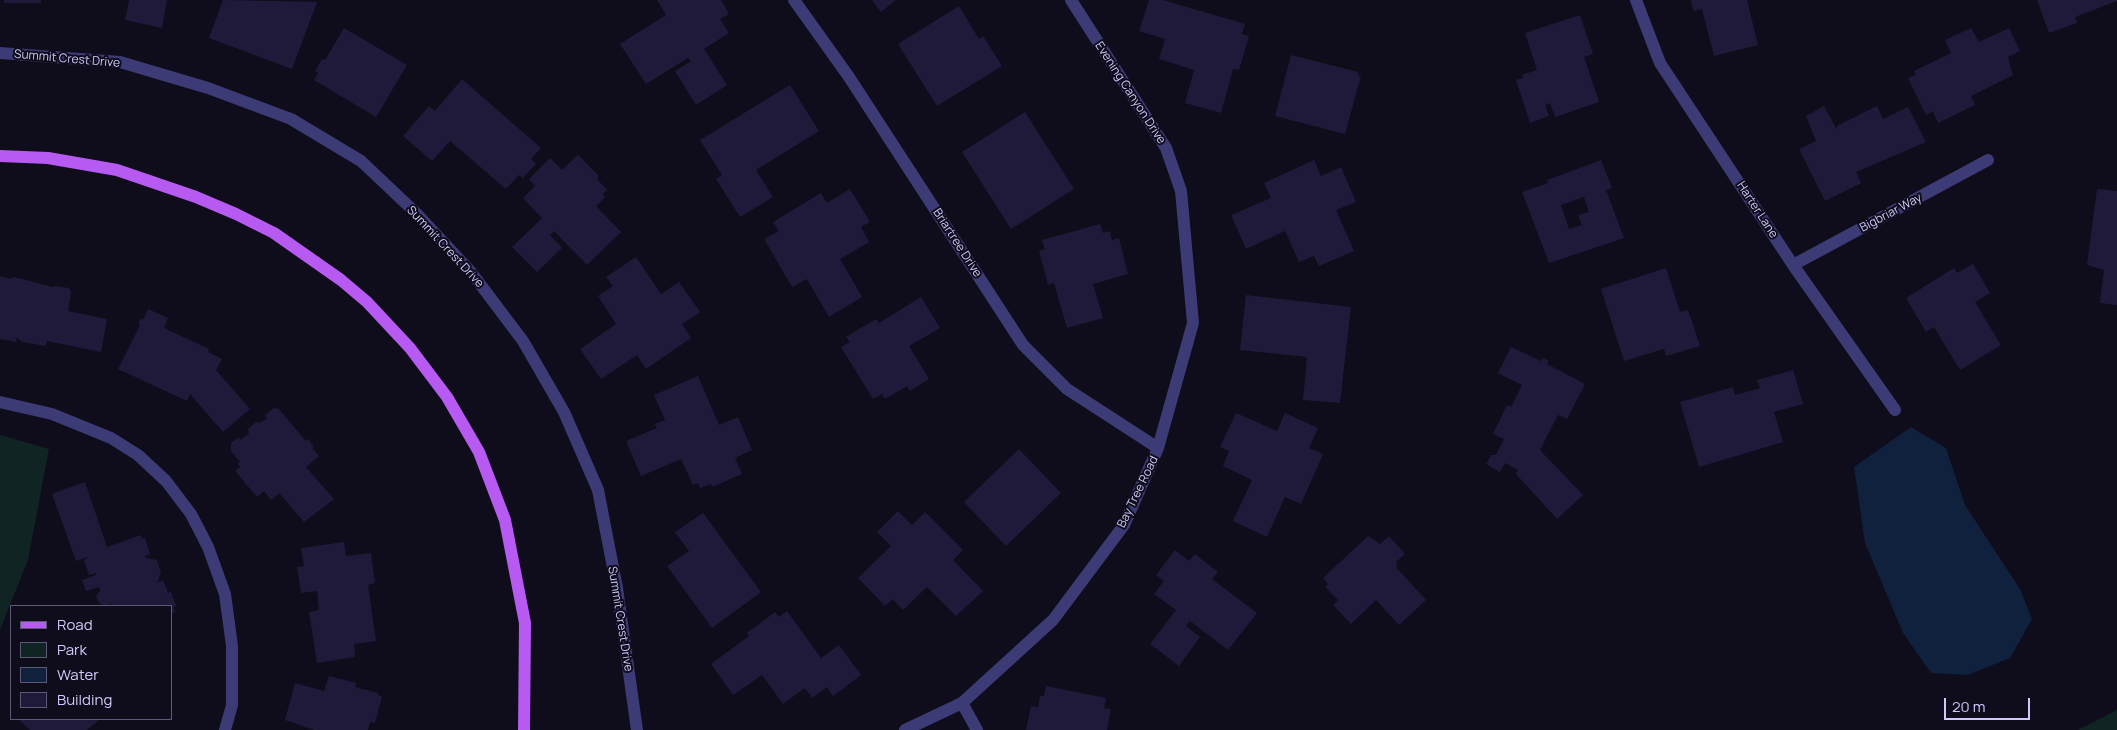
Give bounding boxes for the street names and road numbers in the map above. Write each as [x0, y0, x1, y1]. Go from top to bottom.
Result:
street label: Evening Canyon Drive [1092, 39, 1168, 147]
street label: Summit Crest Drive [13, 47, 121, 71]
street label: Harter Lane [1733, 179, 1781, 241]
street label: Bigbriar Way [1858, 191, 1924, 235]
street label: Summit Crest Drive [404, 203, 486, 291]
street label: Briartree Drive [929, 206, 985, 280]
street label: Bay Tree Road [1114, 454, 1162, 530]
street label: Summit Crest Drive [605, 565, 635, 673]

